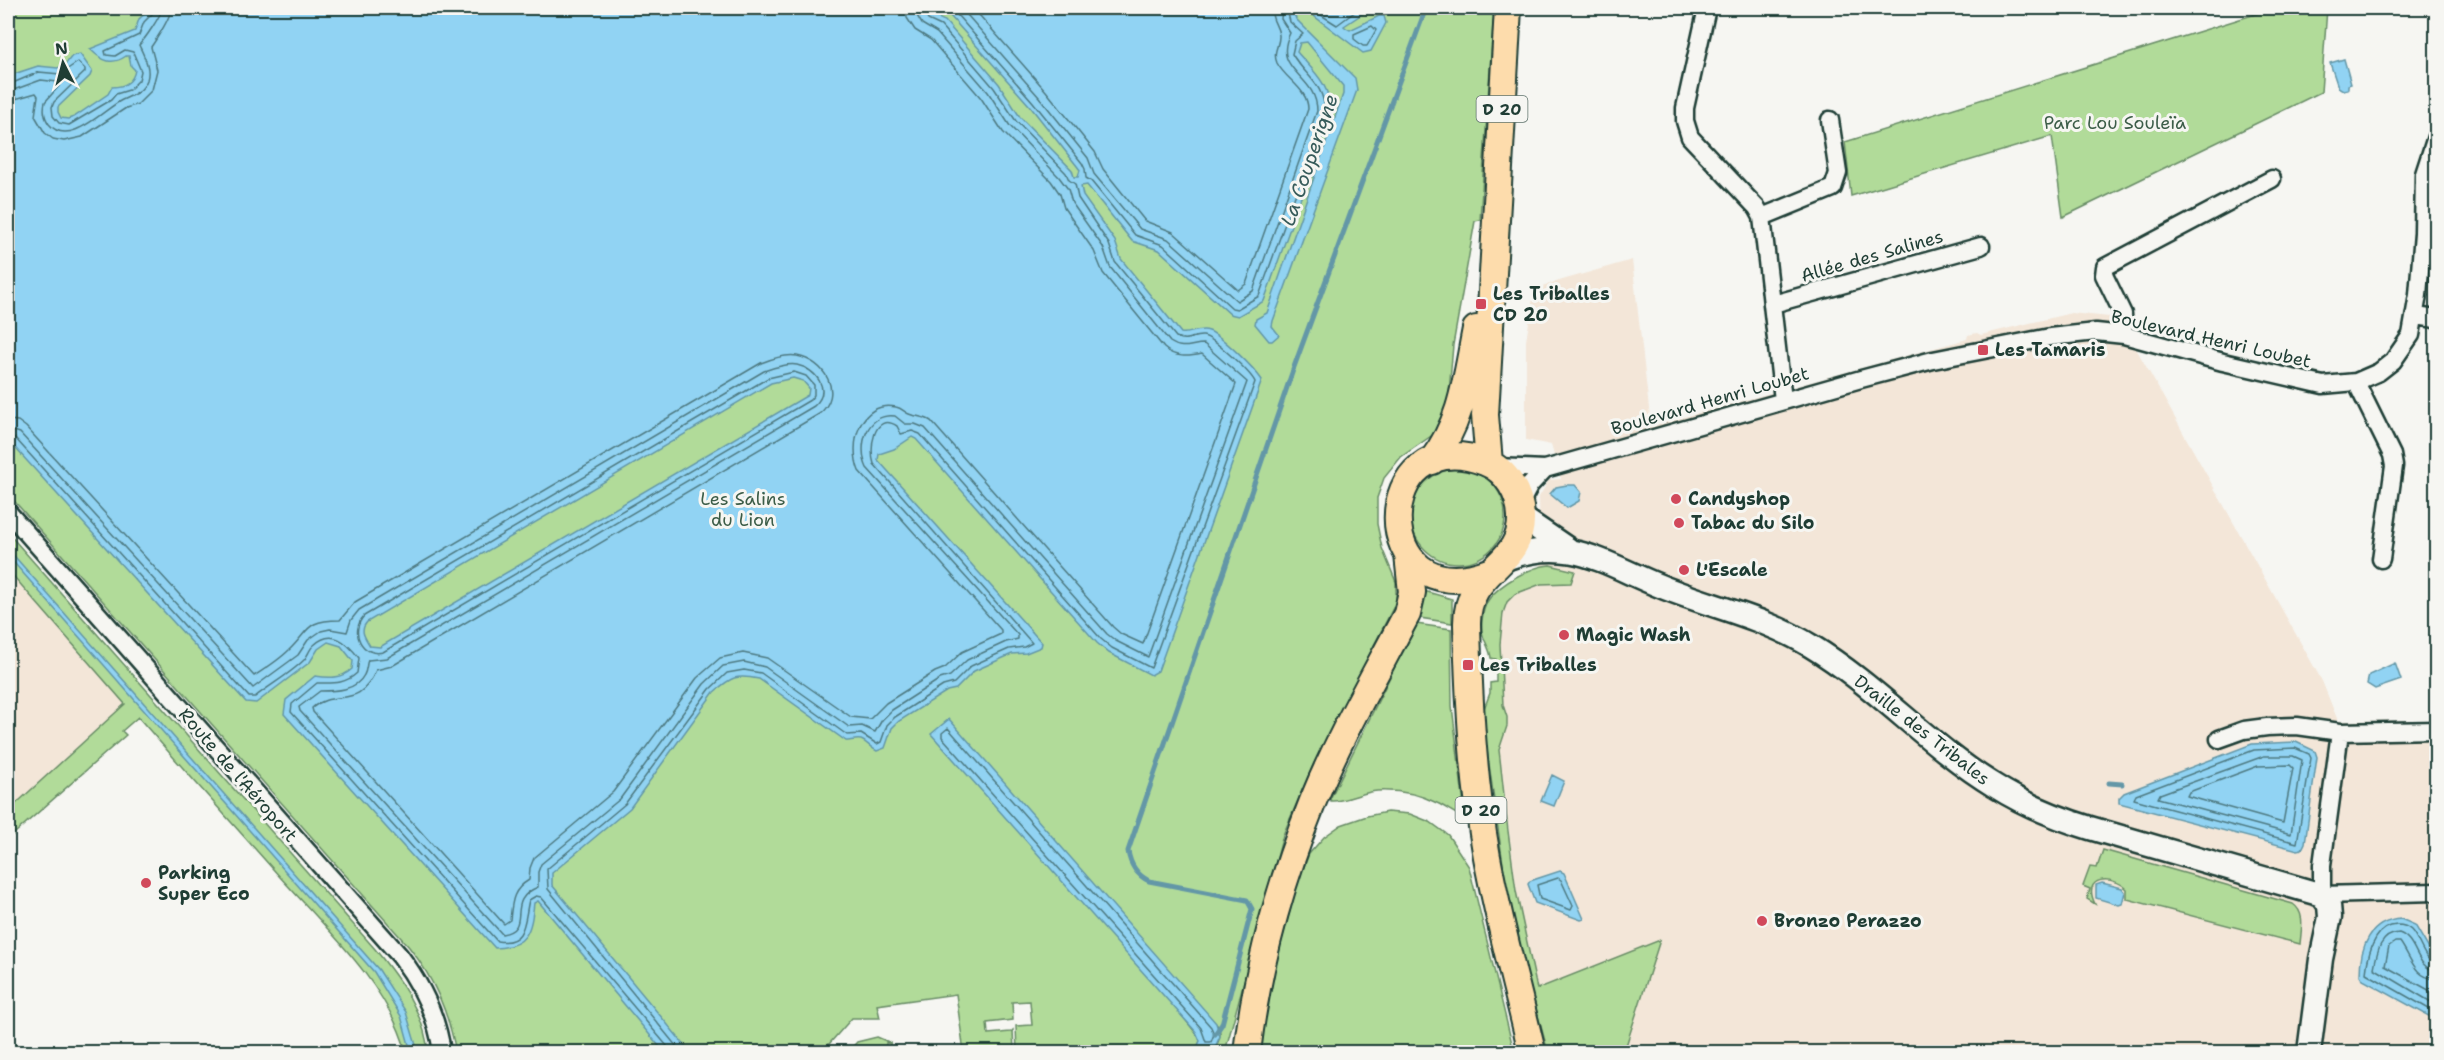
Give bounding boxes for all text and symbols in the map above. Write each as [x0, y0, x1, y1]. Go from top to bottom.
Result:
north arrow [33, 33, 93, 93]
text: N [54, 37, 69, 60]
water label: La Couperigne [1274, 91, 1344, 229]
road number: D 20 [1476, 96, 1528, 122]
park label: Parc Lou Souleïa [2044, 111, 2186, 135]
street label: Allée des Salines [1798, 224, 1946, 288]
place label: Les Triballes CD 20 [1493, 282, 1610, 327]
marker: Les Triballes CD 20 [1474, 297, 1488, 311]
street label: Boulevard Henri Loubet [2109, 304, 2314, 374]
place label: Les Tamaris [1995, 338, 2105, 362]
marker: Les Tamaris [1976, 343, 1990, 357]
street label: Boulevard Henri Loubet [1608, 361, 1812, 441]
park label: Les Salins du Lion [700, 487, 786, 532]
place label: Candyshop [1688, 487, 1790, 511]
marker: Candyshop [1669, 492, 1683, 506]
place label: Tabac du Silo [1691, 511, 1815, 535]
marker: Tabac du Silo [1672, 516, 1686, 530]
place label: L'Escale [1696, 558, 1768, 582]
marker: L'Escale [1677, 563, 1691, 577]
place label: Magic Wash [1576, 623, 1691, 647]
marker: Magic Wash [1557, 628, 1571, 642]
place label: Les Triballes [1480, 653, 1597, 677]
marker: Les Triballes [1461, 658, 1475, 672]
street label: Draille des Tribales [1849, 669, 1995, 791]
street label: Route de l'Aéroport [173, 703, 303, 847]
road number: D 20 [1456, 797, 1506, 823]
place label: Parking Super Eco [158, 861, 250, 906]
marker: Parking Super Eco [139, 876, 153, 890]
place label: Bronzo Perazzo [1774, 909, 1922, 933]
marker: Bronzo Perazzo [1755, 914, 1769, 928]

